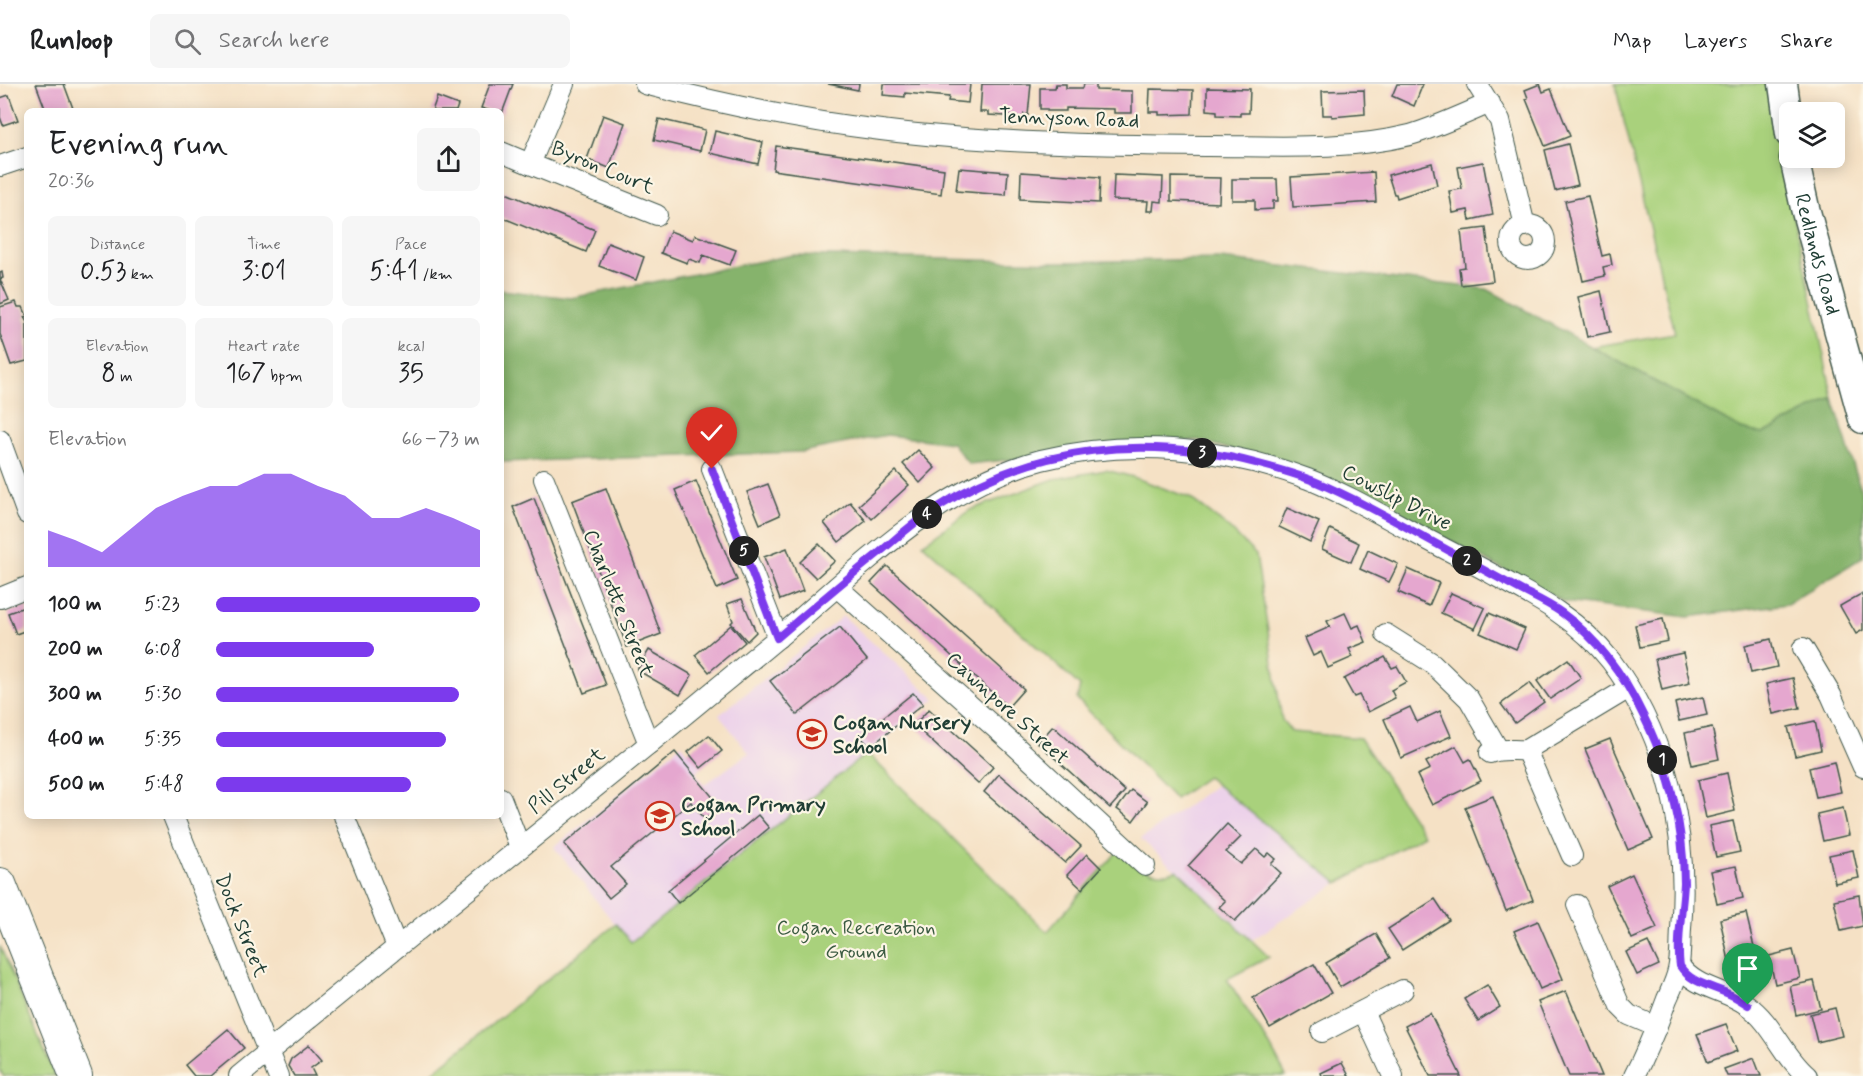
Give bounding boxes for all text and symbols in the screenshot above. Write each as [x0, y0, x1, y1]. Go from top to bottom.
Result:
search box [150, 14, 570, 68]
text: Runloop [30, 23, 114, 60]
icon: search [171, 25, 204, 58]
text: Search here [219, 27, 329, 55]
text: Map [1613, 27, 1651, 55]
text: Layers [1684, 27, 1747, 55]
text: Share [1780, 27, 1833, 55]
map controls [1779, 102, 1845, 168]
button: layers [1779, 102, 1845, 168]
street label: Tennyson Road [998, 103, 1140, 135]
text: Evening run [48, 123, 228, 167]
button: share [417, 128, 480, 191]
street label: Byron Court [547, 135, 659, 202]
text: 20:36 [48, 168, 95, 195]
street label: Redlands Road [1787, 191, 1847, 318]
text: Distance [89, 234, 145, 255]
text: Time [247, 234, 281, 255]
text: Pace [395, 234, 427, 255]
text: 0.53 [80, 255, 126, 289]
text: 3:01 [242, 255, 286, 289]
text: 5:41 [369, 255, 418, 289]
text: km [126, 264, 154, 285]
text: /km [418, 264, 453, 285]
text: Elevation [86, 336, 149, 357]
text: Heart rate [228, 336, 300, 357]
text: kcal [398, 336, 424, 357]
text: 8 [101, 357, 116, 391]
text: 167 [225, 357, 266, 391]
text: 35 [398, 357, 424, 391]
text: m [116, 366, 133, 387]
text: bpm [266, 366, 303, 387]
pin [686, 407, 737, 469]
icon: check [695, 416, 728, 449]
text: Elevation [48, 426, 127, 453]
text: 66–73 m [401, 426, 480, 453]
pin: 3 [1187, 438, 1217, 468]
text: 3 [1198, 442, 1206, 463]
street label: Cowslip Drive [1337, 458, 1456, 538]
pin: 4 [912, 499, 942, 529]
text: 4 [922, 503, 932, 524]
street label: Charlotte Street [576, 526, 661, 682]
pin: 5 [729, 536, 759, 566]
text: 5 [739, 540, 749, 561]
pin: 2 [1452, 546, 1482, 576]
text: 2 [1463, 550, 1471, 571]
text: 100 m [48, 591, 102, 618]
text: 5:23 [144, 591, 180, 618]
text: 200 m [48, 636, 103, 663]
text: 6:08 [144, 636, 182, 663]
street label: Cawnpore Street [940, 646, 1075, 772]
text: 300 m [48, 681, 102, 708]
text: 5:30 [144, 681, 182, 708]
place label: Cogan Nursery School [833, 709, 971, 761]
school or university icon: Cogan Nursery School [796, 718, 828, 750]
text: 400 m [48, 726, 104, 753]
text: 5:35 [144, 726, 181, 753]
street label: Pill Street [522, 741, 612, 821]
pin: 1 [1647, 745, 1677, 775]
text: 1 [1658, 749, 1666, 770]
text: 500 m [48, 771, 105, 798]
text: 5:48 [144, 771, 184, 798]
place label: Cogan Primary School [681, 791, 826, 843]
school or university icon: Cogan Primary School [644, 800, 676, 832]
street label: Dock Street [208, 869, 275, 982]
park label: Cogan Recreation Ground [776, 914, 936, 966]
pin [1722, 943, 1773, 1005]
icon: arrive [1731, 952, 1764, 985]

